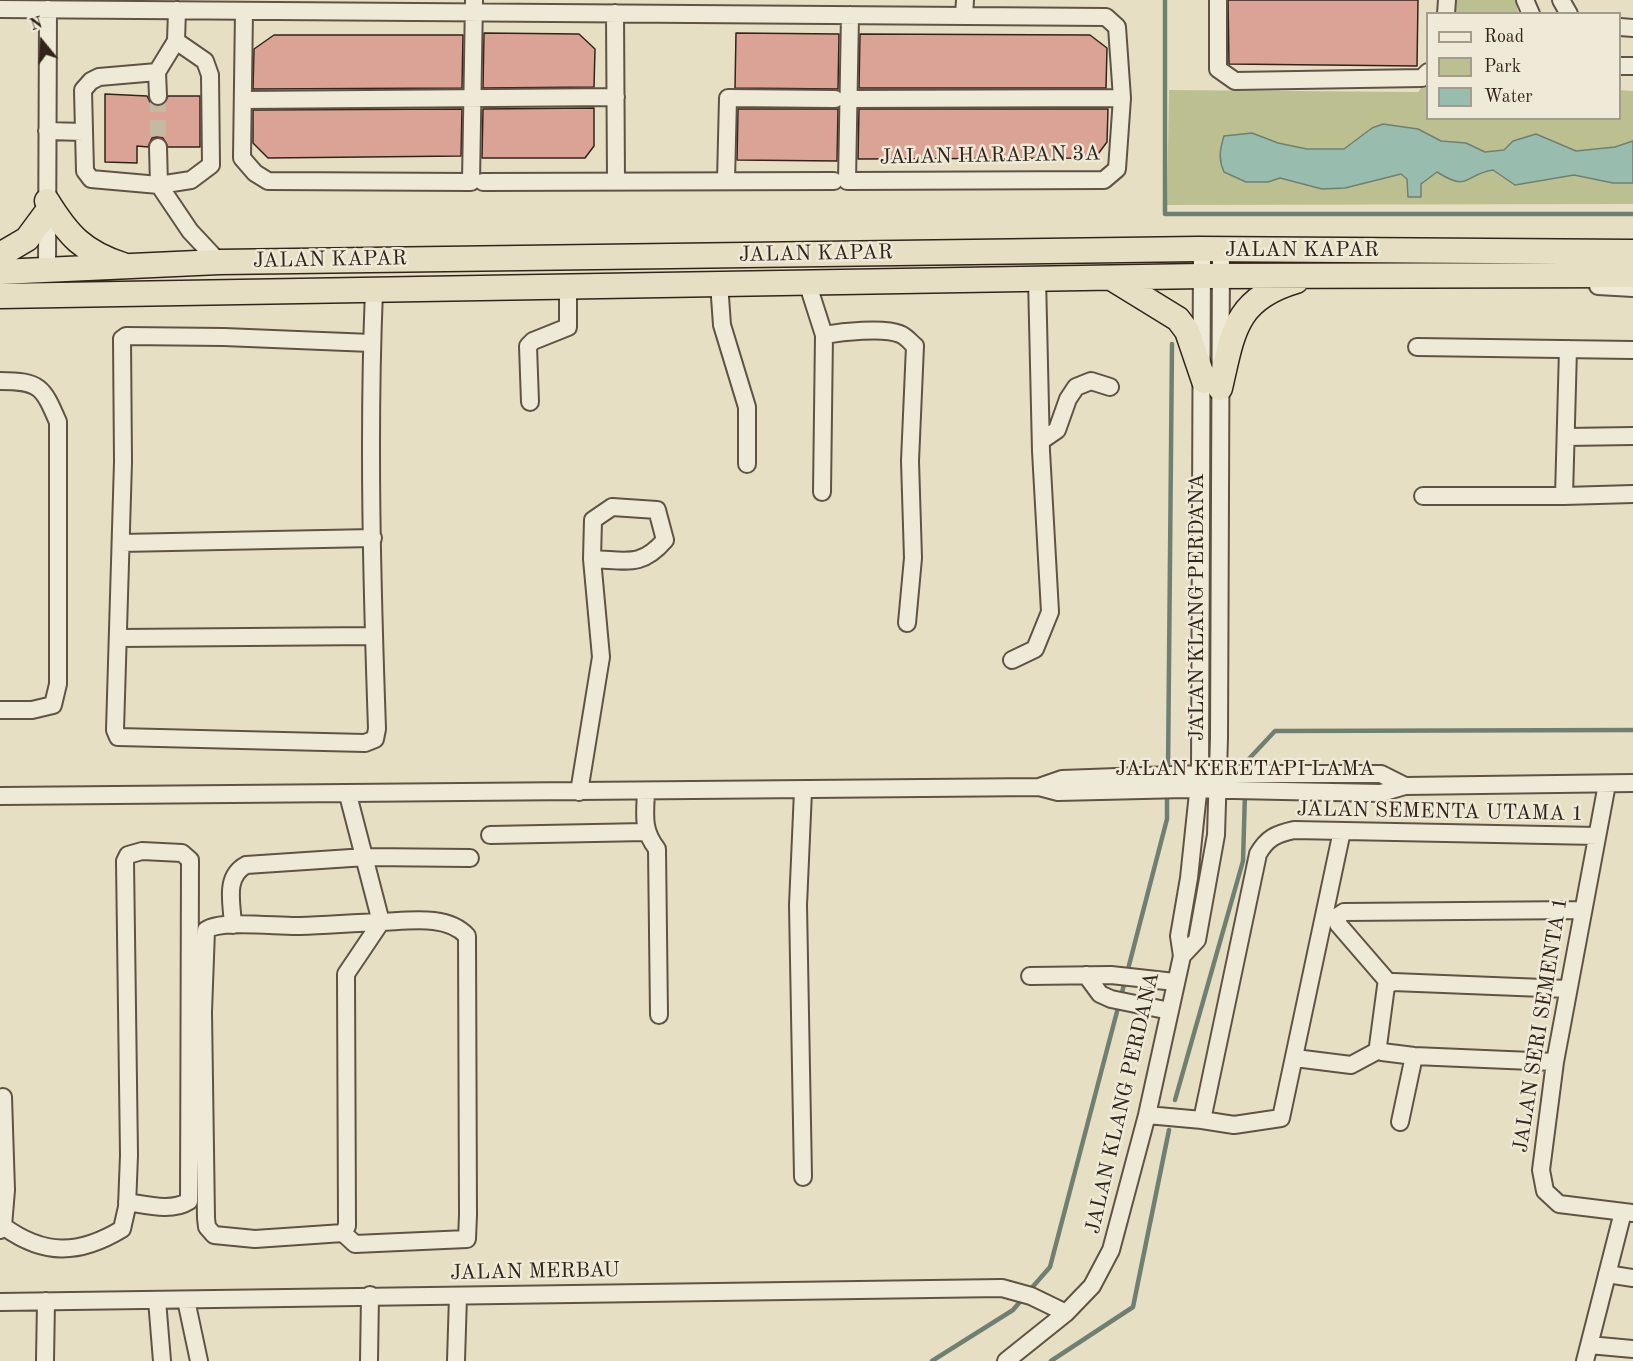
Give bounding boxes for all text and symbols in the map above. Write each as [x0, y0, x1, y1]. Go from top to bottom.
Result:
north arrow [12, 12, 72, 72]
legend [1426, 12, 1621, 120]
text: N [28, 15, 45, 34]
text: Road [1484, 28, 1524, 46]
text: Park [1484, 58, 1521, 76]
text: Water [1484, 88, 1533, 106]
street label: JALAN HARAPAN 3A [879, 141, 1101, 171]
street label: JALAN KAPAR [1225, 237, 1379, 263]
street label: JALAN KAPAR [739, 240, 893, 268]
street label: JALAN KAPAR [253, 246, 407, 274]
street label: JALAN KLANG PERDANA [1184, 473, 1210, 741]
street label: JALAN KERETAPI LAMA [1115, 756, 1375, 782]
street label: JALAN SEMENTA UTAMA 1 [1296, 797, 1584, 827]
street label: JALAN SERI SEMENTA 1 [1508, 896, 1574, 1154]
street label: JALAN KLANG PERDANA [1081, 970, 1165, 1236]
street label: JALAN MERBAU [450, 1258, 620, 1286]

